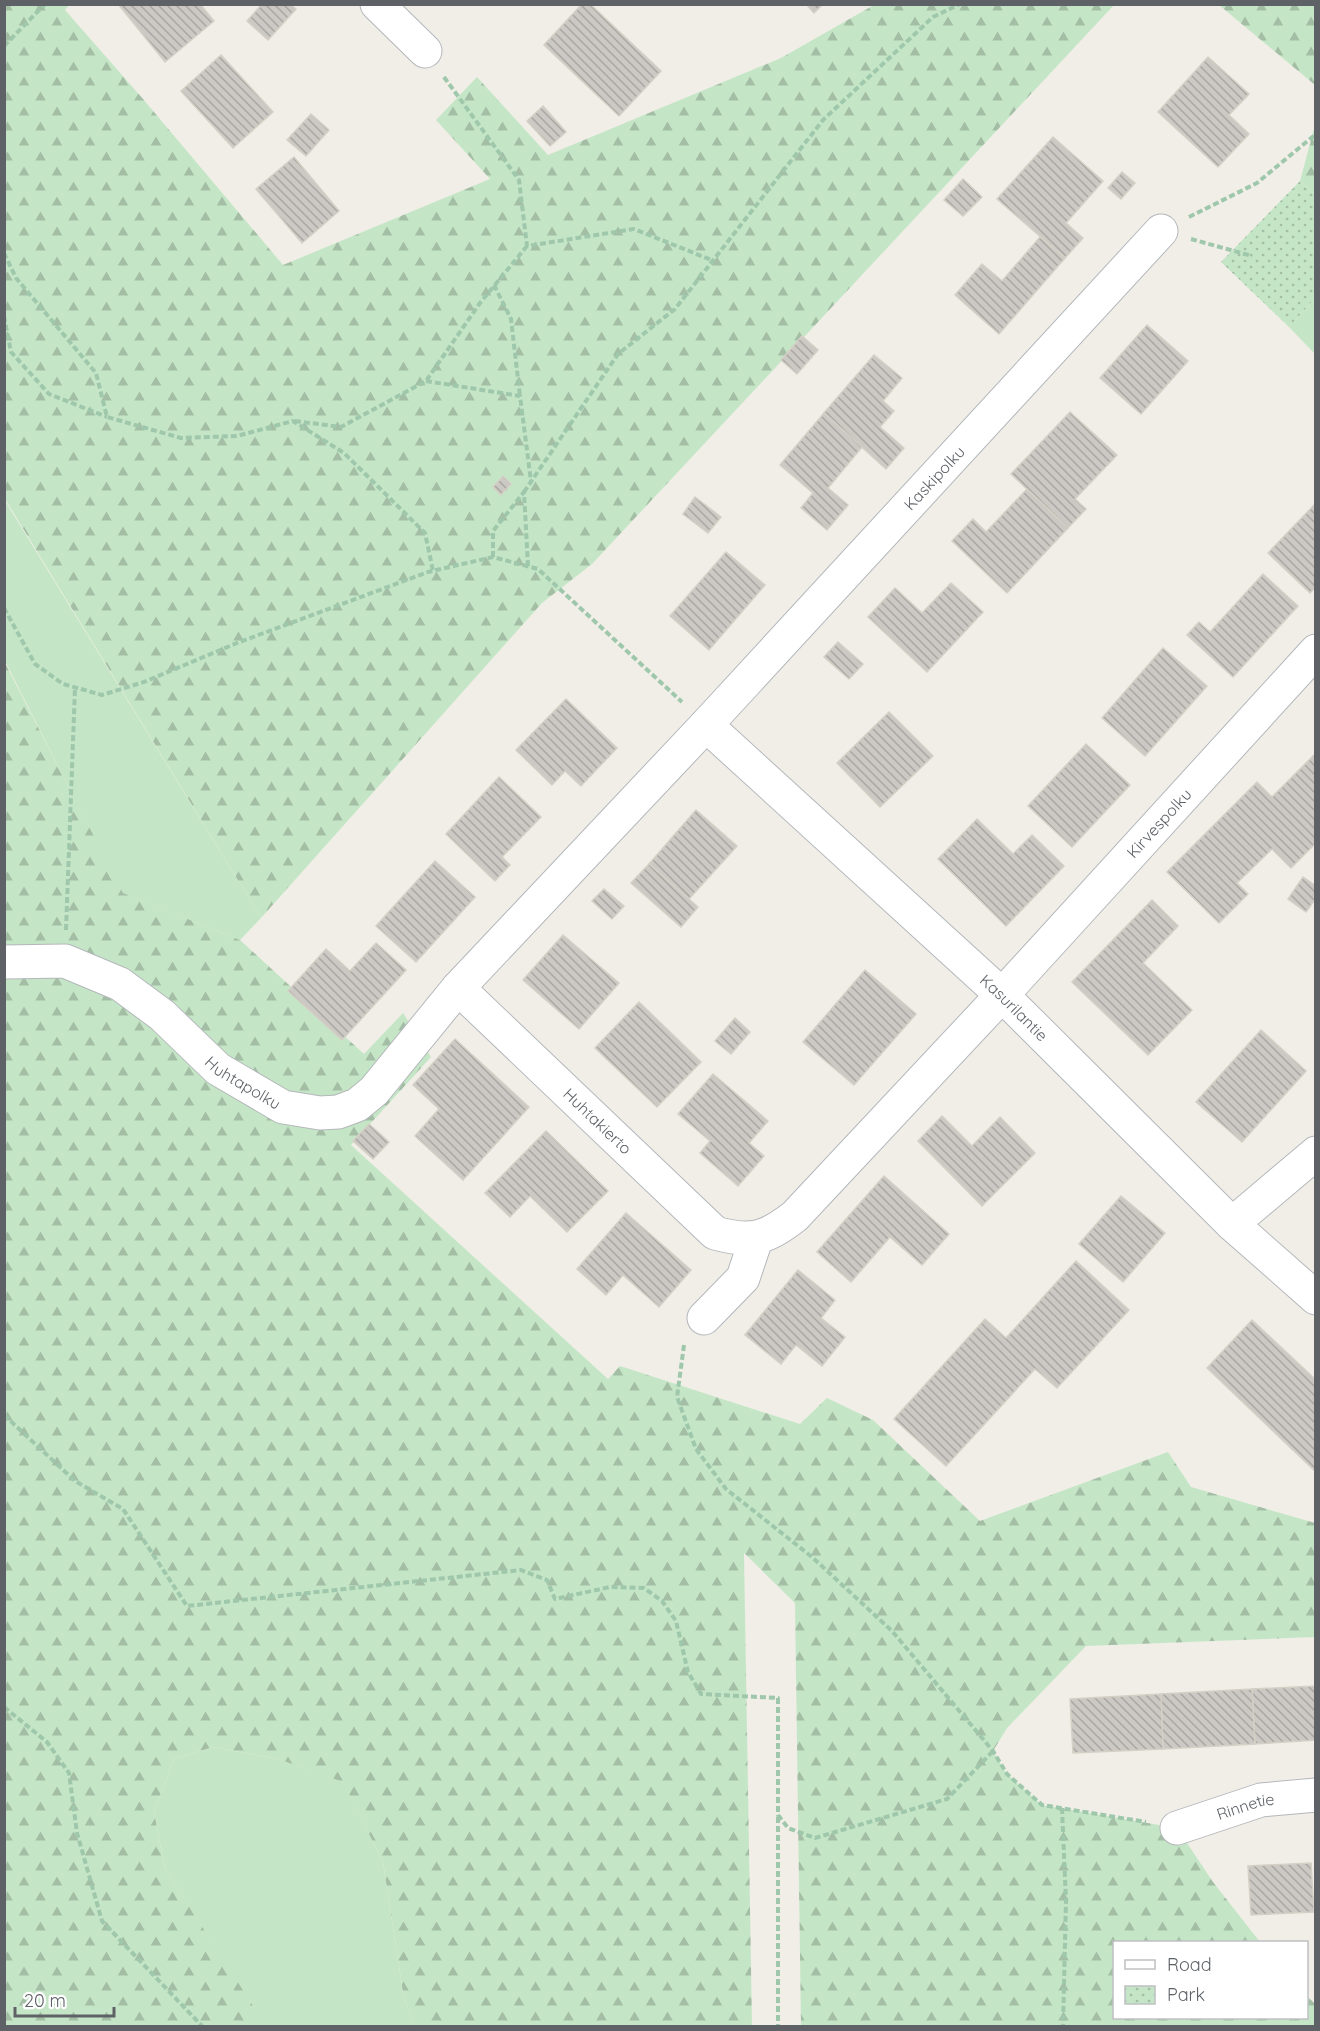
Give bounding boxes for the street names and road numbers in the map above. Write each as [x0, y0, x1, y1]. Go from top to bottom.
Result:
street label: Kaskipolku [899, 442, 969, 514]
street label: Kirvespolku [1122, 784, 1196, 862]
street label: Kasurilantie [976, 970, 1052, 1045]
street label: Huhtapolku [201, 1052, 284, 1114]
street label: Huhtakierto [559, 1084, 636, 1158]
street label: Rinnetie [1214, 1789, 1275, 1824]

